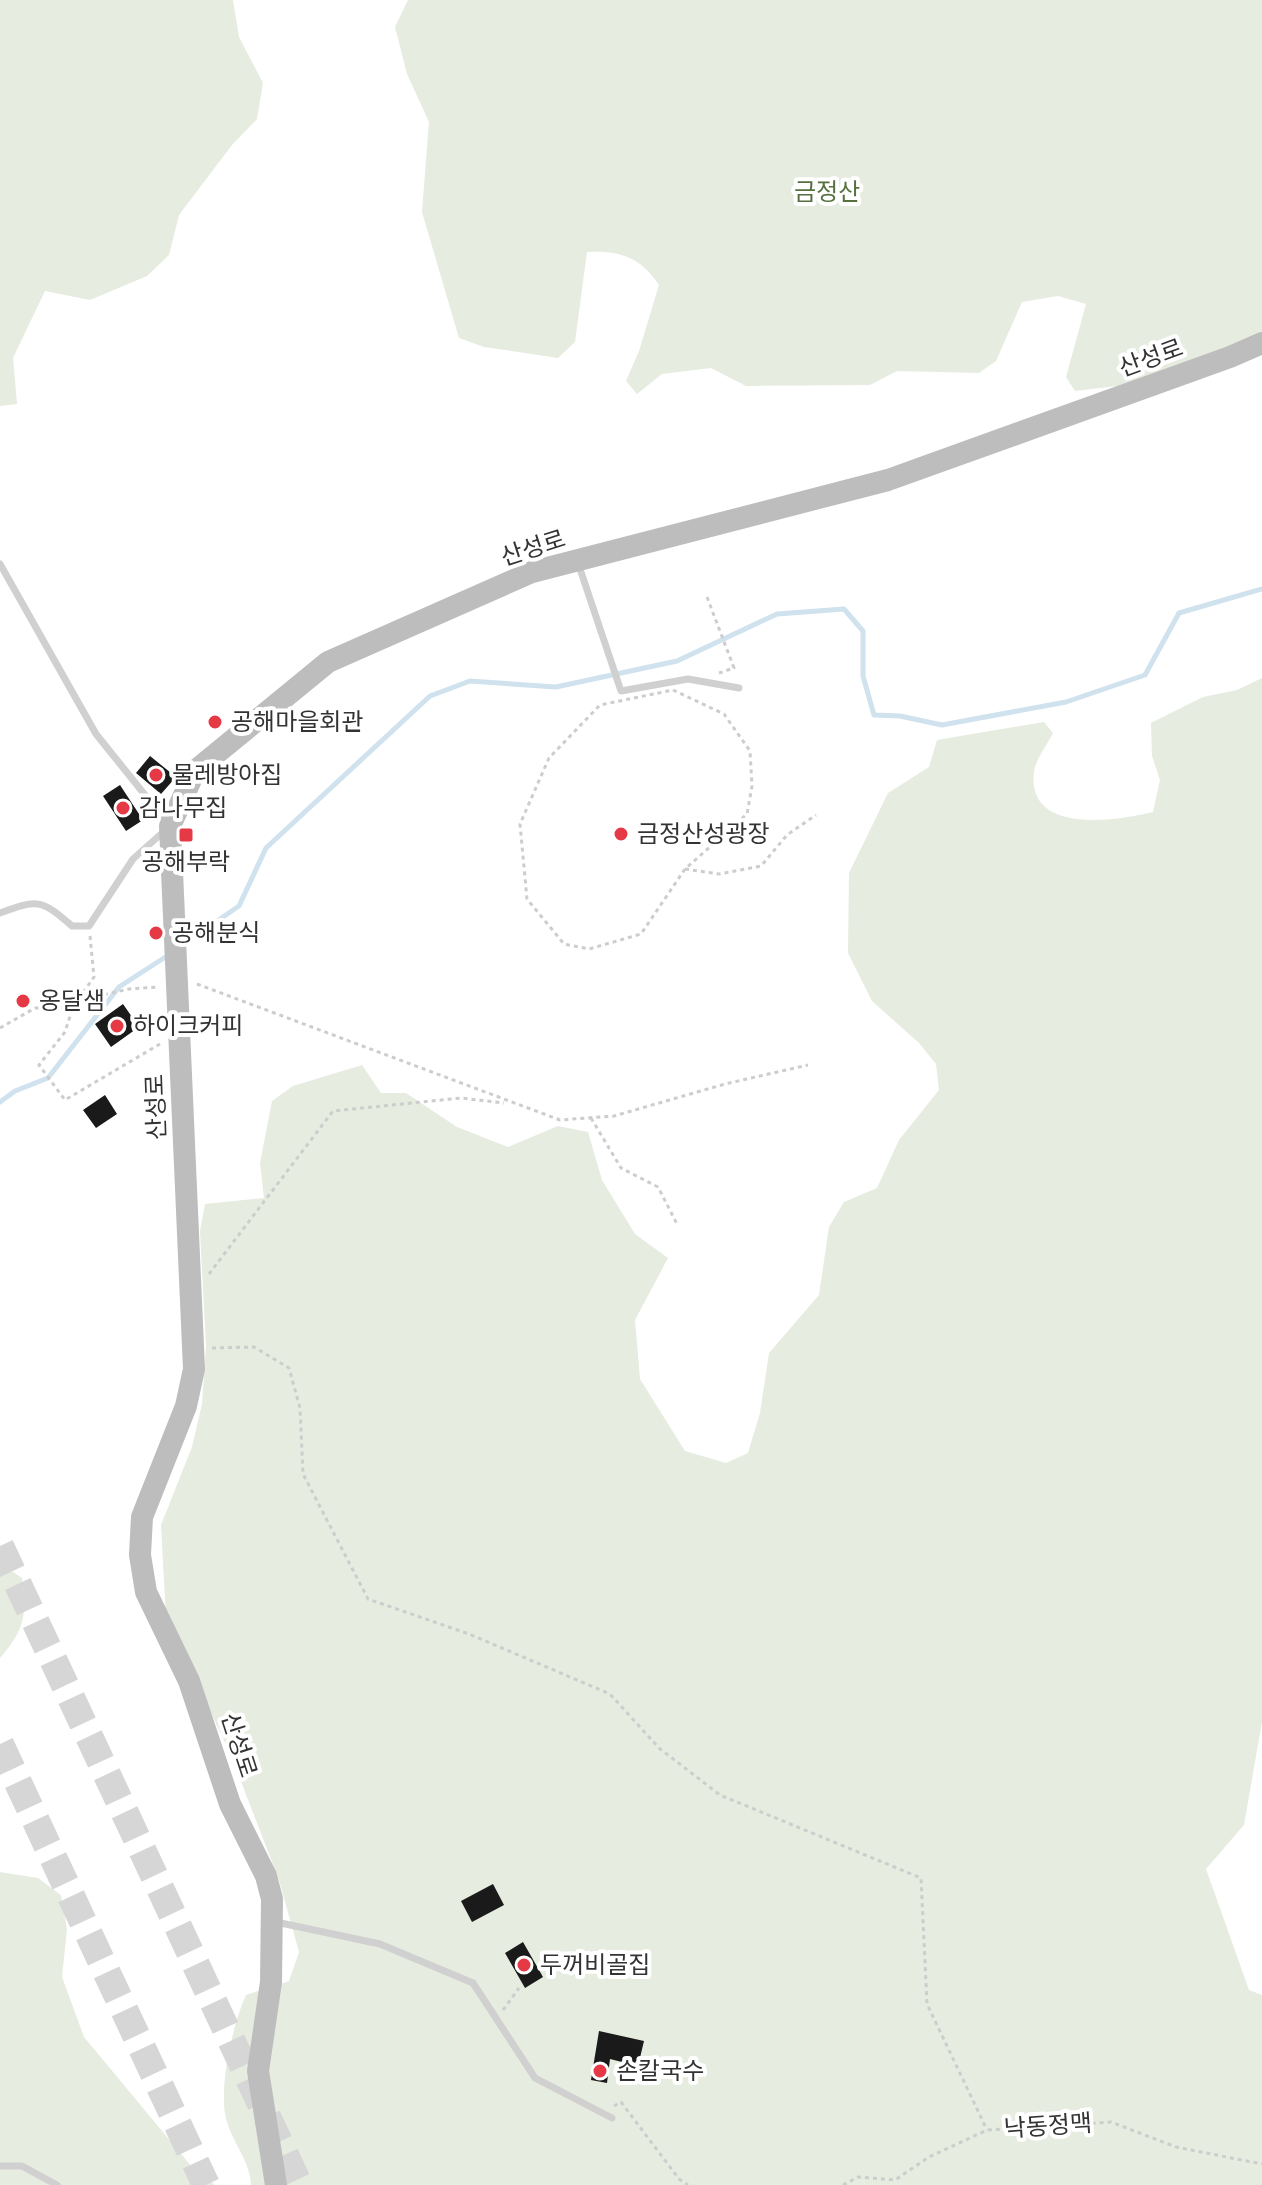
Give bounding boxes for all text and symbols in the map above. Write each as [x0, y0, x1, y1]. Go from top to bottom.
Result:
park label: 금정산 [794, 175, 860, 207]
street label: 산성로 [1114, 331, 1187, 383]
street label: 산성로 [496, 522, 569, 573]
place label: 공해마을회관 [231, 705, 363, 737]
marker: 공해마을회관 [206, 713, 224, 731]
place label: 물레방아집 [172, 758, 282, 790]
marker: 물레방아집 [147, 766, 165, 784]
place label: 감나무집 [139, 791, 227, 823]
marker: 감나무집 [114, 799, 132, 817]
place label: 금정산성광장 [637, 817, 769, 849]
marker: 금정산성광장 [612, 825, 630, 843]
marker: 공해부락 [177, 826, 195, 844]
place label: 공해부락 [142, 845, 230, 877]
place label: 공해분식 [172, 916, 260, 948]
marker: 공해분식 [147, 924, 165, 942]
place label: 옹달샘 [39, 984, 105, 1016]
marker: 옹달샘 [14, 992, 32, 1010]
place label: 하이크커피 [133, 1009, 243, 1041]
marker: 하이크커피 [108, 1017, 126, 1035]
street label: 산성로 [138, 1073, 172, 1141]
street label: 산성로 [214, 1708, 265, 1781]
place label: 두꺼비골집 [540, 1948, 650, 1980]
marker: 두꺼비골집 [515, 1956, 533, 1974]
place label: 손칼국수 [616, 2054, 704, 2086]
marker: 손칼국수 [591, 2062, 609, 2080]
street label: 낙동정맥 [1003, 2106, 1093, 2144]

